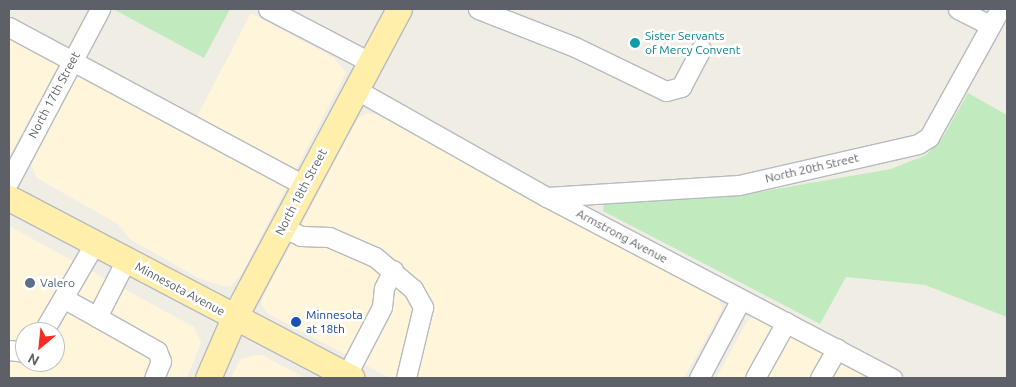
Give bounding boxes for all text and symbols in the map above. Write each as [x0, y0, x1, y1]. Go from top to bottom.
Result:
place label: Sister Servants of Mercy Convent [645, 29, 740, 57]
marker: Sister Servants of Mercy Convent [629, 37, 641, 49]
street label: North 17th Street [25, 49, 83, 141]
street label: North 18th Street [272, 146, 330, 238]
street label: North 20th Street [764, 150, 860, 186]
street label: Armstrong Avenue [574, 206, 670, 266]
street label: Minnesota Avenue [133, 259, 227, 319]
place label: Valero [40, 276, 75, 290]
marker: Valero [24, 277, 36, 289]
place label: Minnesota at 18th [306, 308, 363, 336]
marker: Minnesota at 18th [290, 316, 302, 328]
north arrow [15, 322, 65, 372]
text: N [25, 350, 42, 369]

